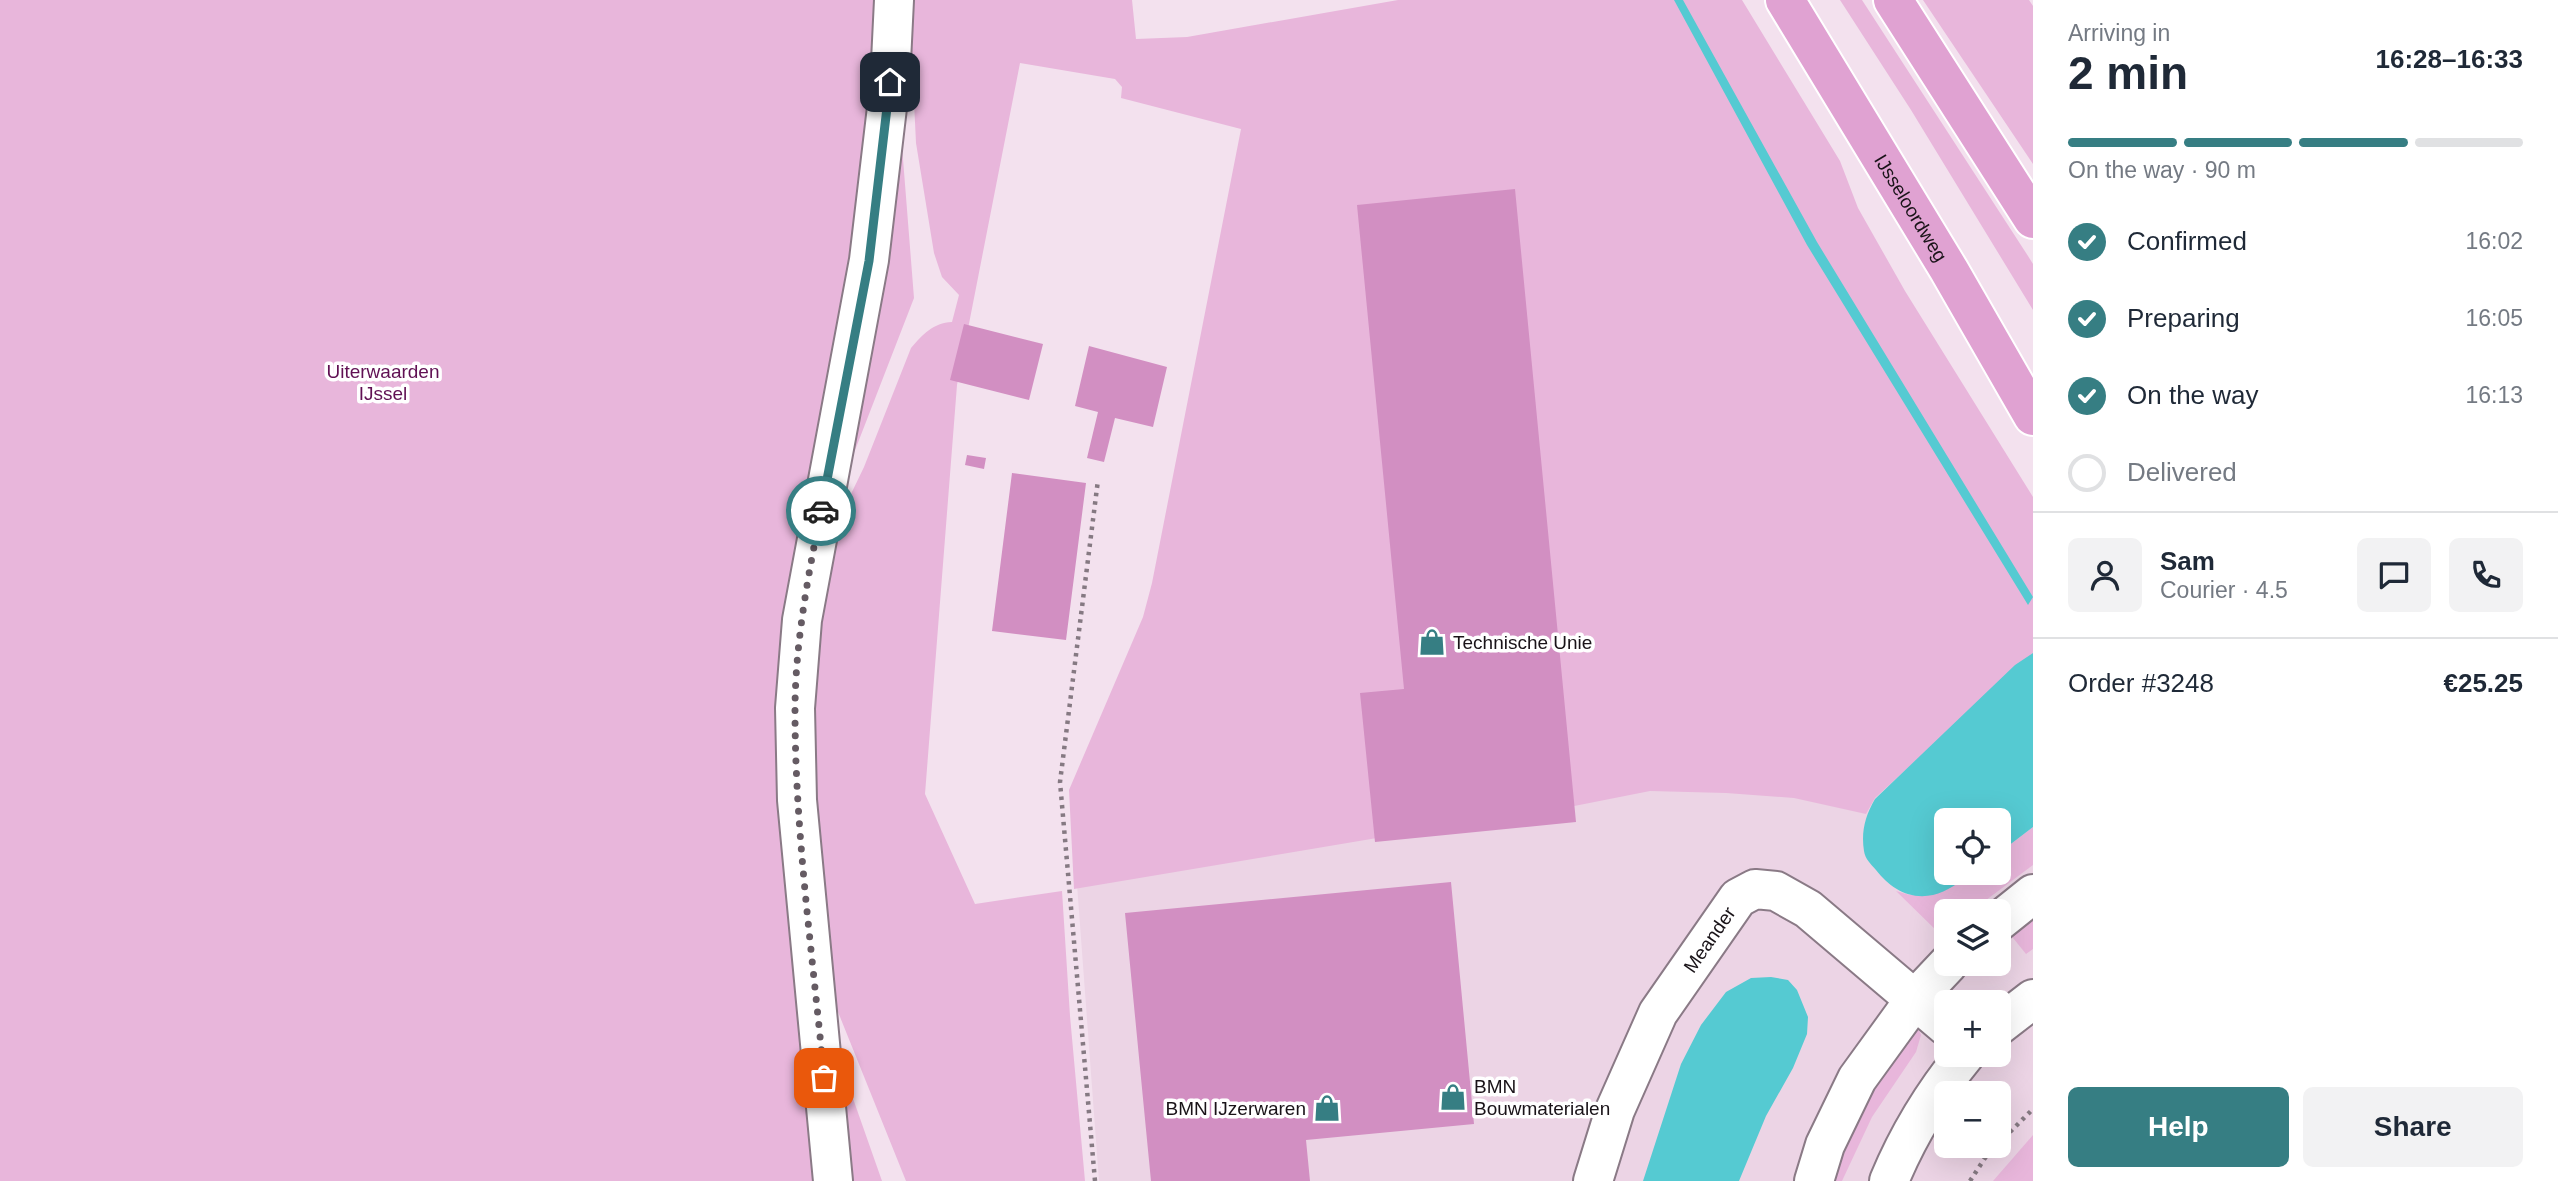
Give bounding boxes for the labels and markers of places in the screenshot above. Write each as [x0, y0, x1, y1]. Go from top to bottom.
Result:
pin [860, 52, 920, 112]
shop icon: Technische Unie [1417, 627, 1447, 657]
place label: Technische Unie [1453, 632, 1592, 653]
pin [794, 1048, 854, 1108]
place label: BMN Bouwmaterialen [1474, 1076, 1610, 1119]
shop icon: BMN Bouwmaterialen [1438, 1082, 1468, 1112]
shop icon: BMN IJzerwaren [1312, 1093, 1342, 1123]
place label: BMN IJzerwaren [1166, 1098, 1306, 1119]

